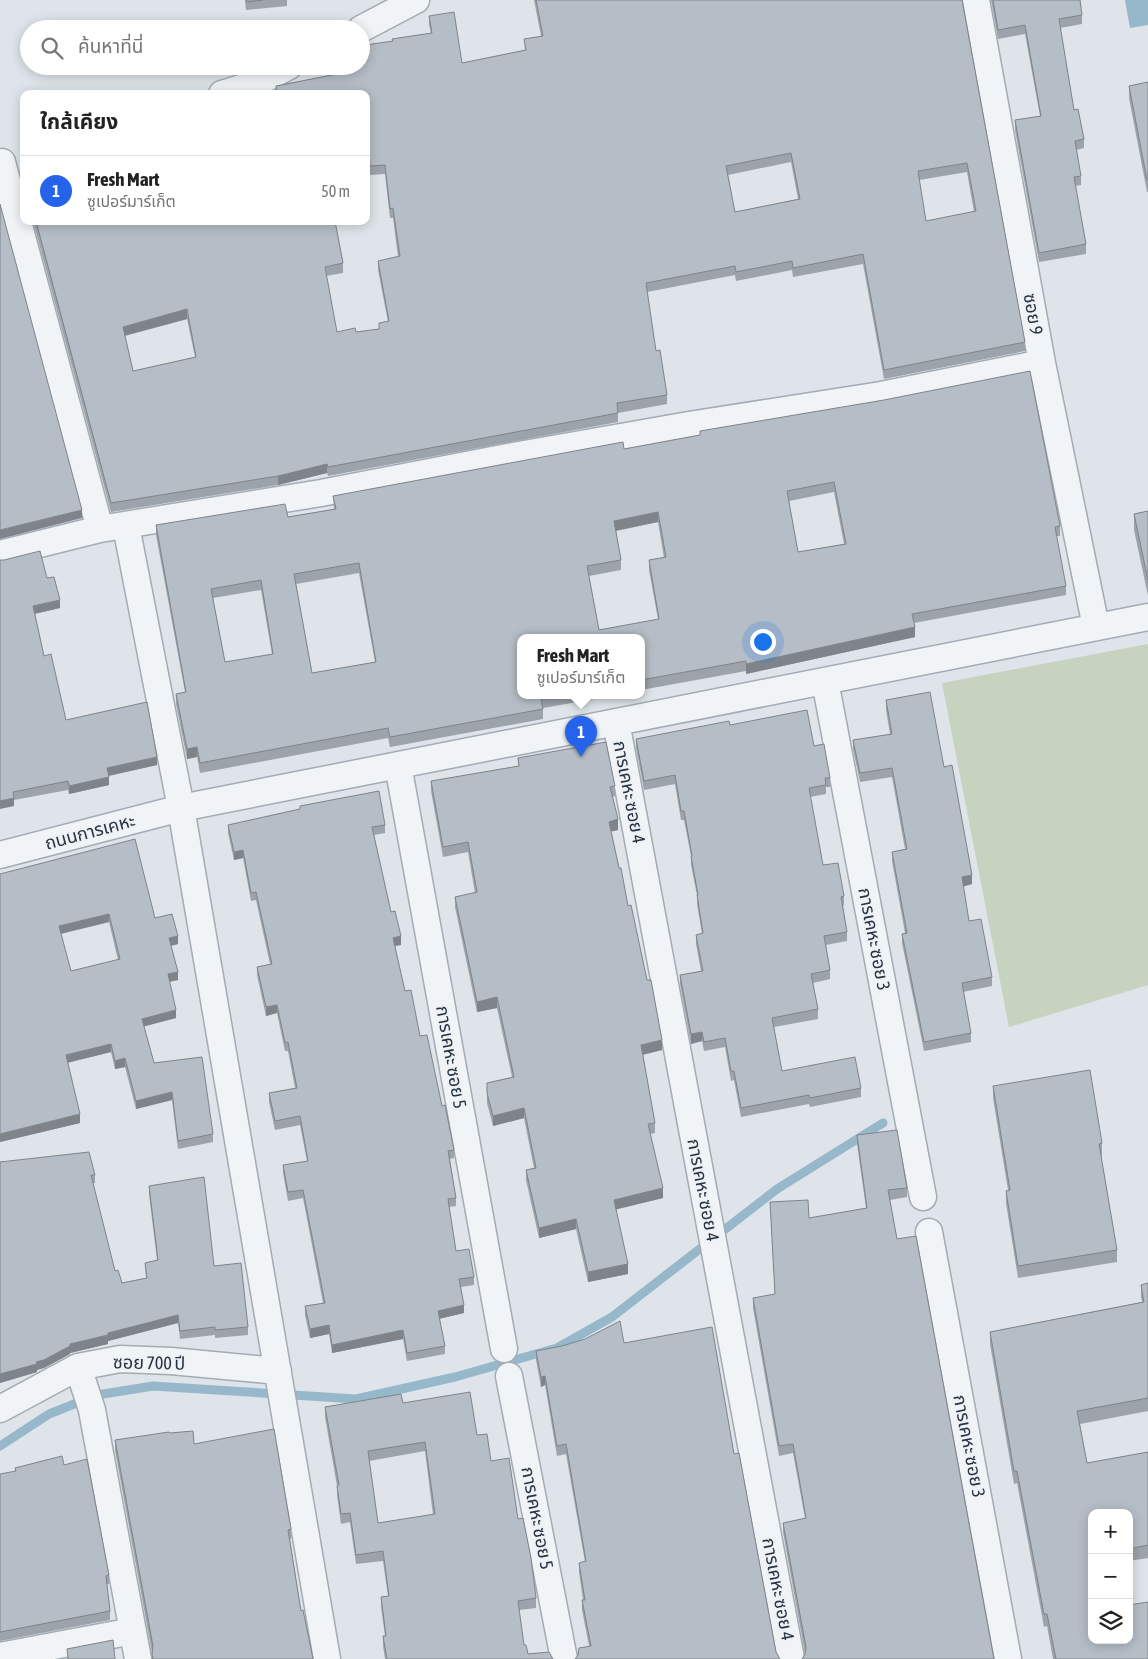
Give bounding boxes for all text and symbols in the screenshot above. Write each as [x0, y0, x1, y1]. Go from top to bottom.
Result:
search box [20, 20, 370, 75]
icon: search [38, 34, 66, 62]
text: ค้นหาที่นี่ [78, 35, 143, 57]
text: ใกล้เคียง [40, 109, 118, 133]
text: Fresh Mart [87, 168, 160, 190]
text: 1 [52, 182, 60, 200]
text: 50 m [321, 182, 350, 200]
text: ซูเปอร์มาร์เก็ต [87, 192, 176, 210]
street label: ซอย 9 [1020, 291, 1047, 336]
your location [750, 629, 776, 655]
popup [517, 634, 645, 699]
text: Fresh Mart [537, 644, 609, 666]
text: ซูเปอร์มาร์เก็ต [537, 668, 625, 686]
pin: 1 [565, 716, 597, 757]
street label: การเคหะ ซอย 4 [609, 739, 650, 845]
street label: ถนนการเคหะ [42, 809, 137, 854]
street label: การเคหะ ซอย 3 [854, 886, 895, 992]
street label: การเคหะ ซอย 5 [432, 1004, 471, 1110]
street label: การเคหะ ซอย 4 [683, 1137, 724, 1243]
street label: ซอย 700 ปี [113, 1351, 185, 1374]
street label: การเคหะ ซอย 3 [949, 1393, 990, 1499]
street label: การเคหะ ซอย 5 [517, 1465, 558, 1571]
map controls [1088, 1509, 1133, 1644]
button: + [1088, 1509, 1133, 1554]
street label: การเคหะ ซอย 4 [758, 1536, 799, 1642]
button: − [1088, 1554, 1133, 1599]
button: layers [1088, 1599, 1133, 1644]

